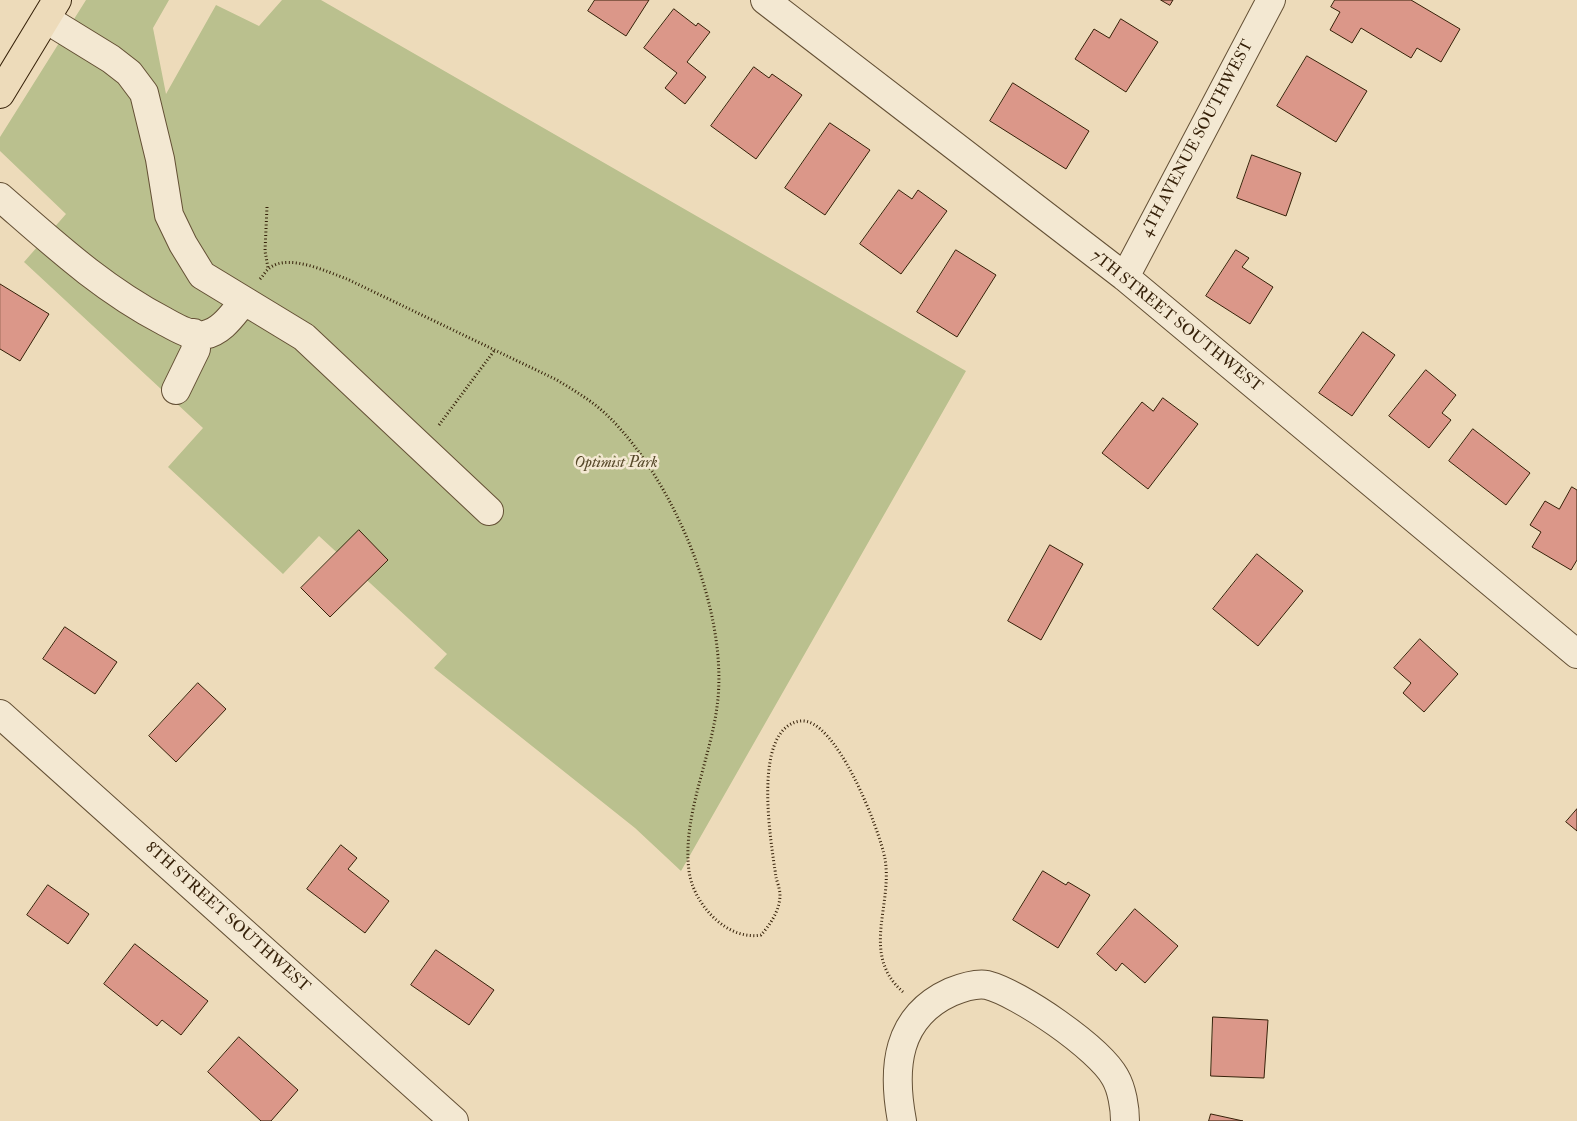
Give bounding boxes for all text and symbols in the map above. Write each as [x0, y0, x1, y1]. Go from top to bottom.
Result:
street label: 4TH AVENUE SOUTHWEST [1138, 37, 1258, 241]
street label: 7TH STREET SOUTHWEST [1086, 247, 1266, 397]
park label: Optimist Park [574, 454, 658, 474]
street label: 8TH STREET SOUTHWEST [141, 839, 313, 997]

